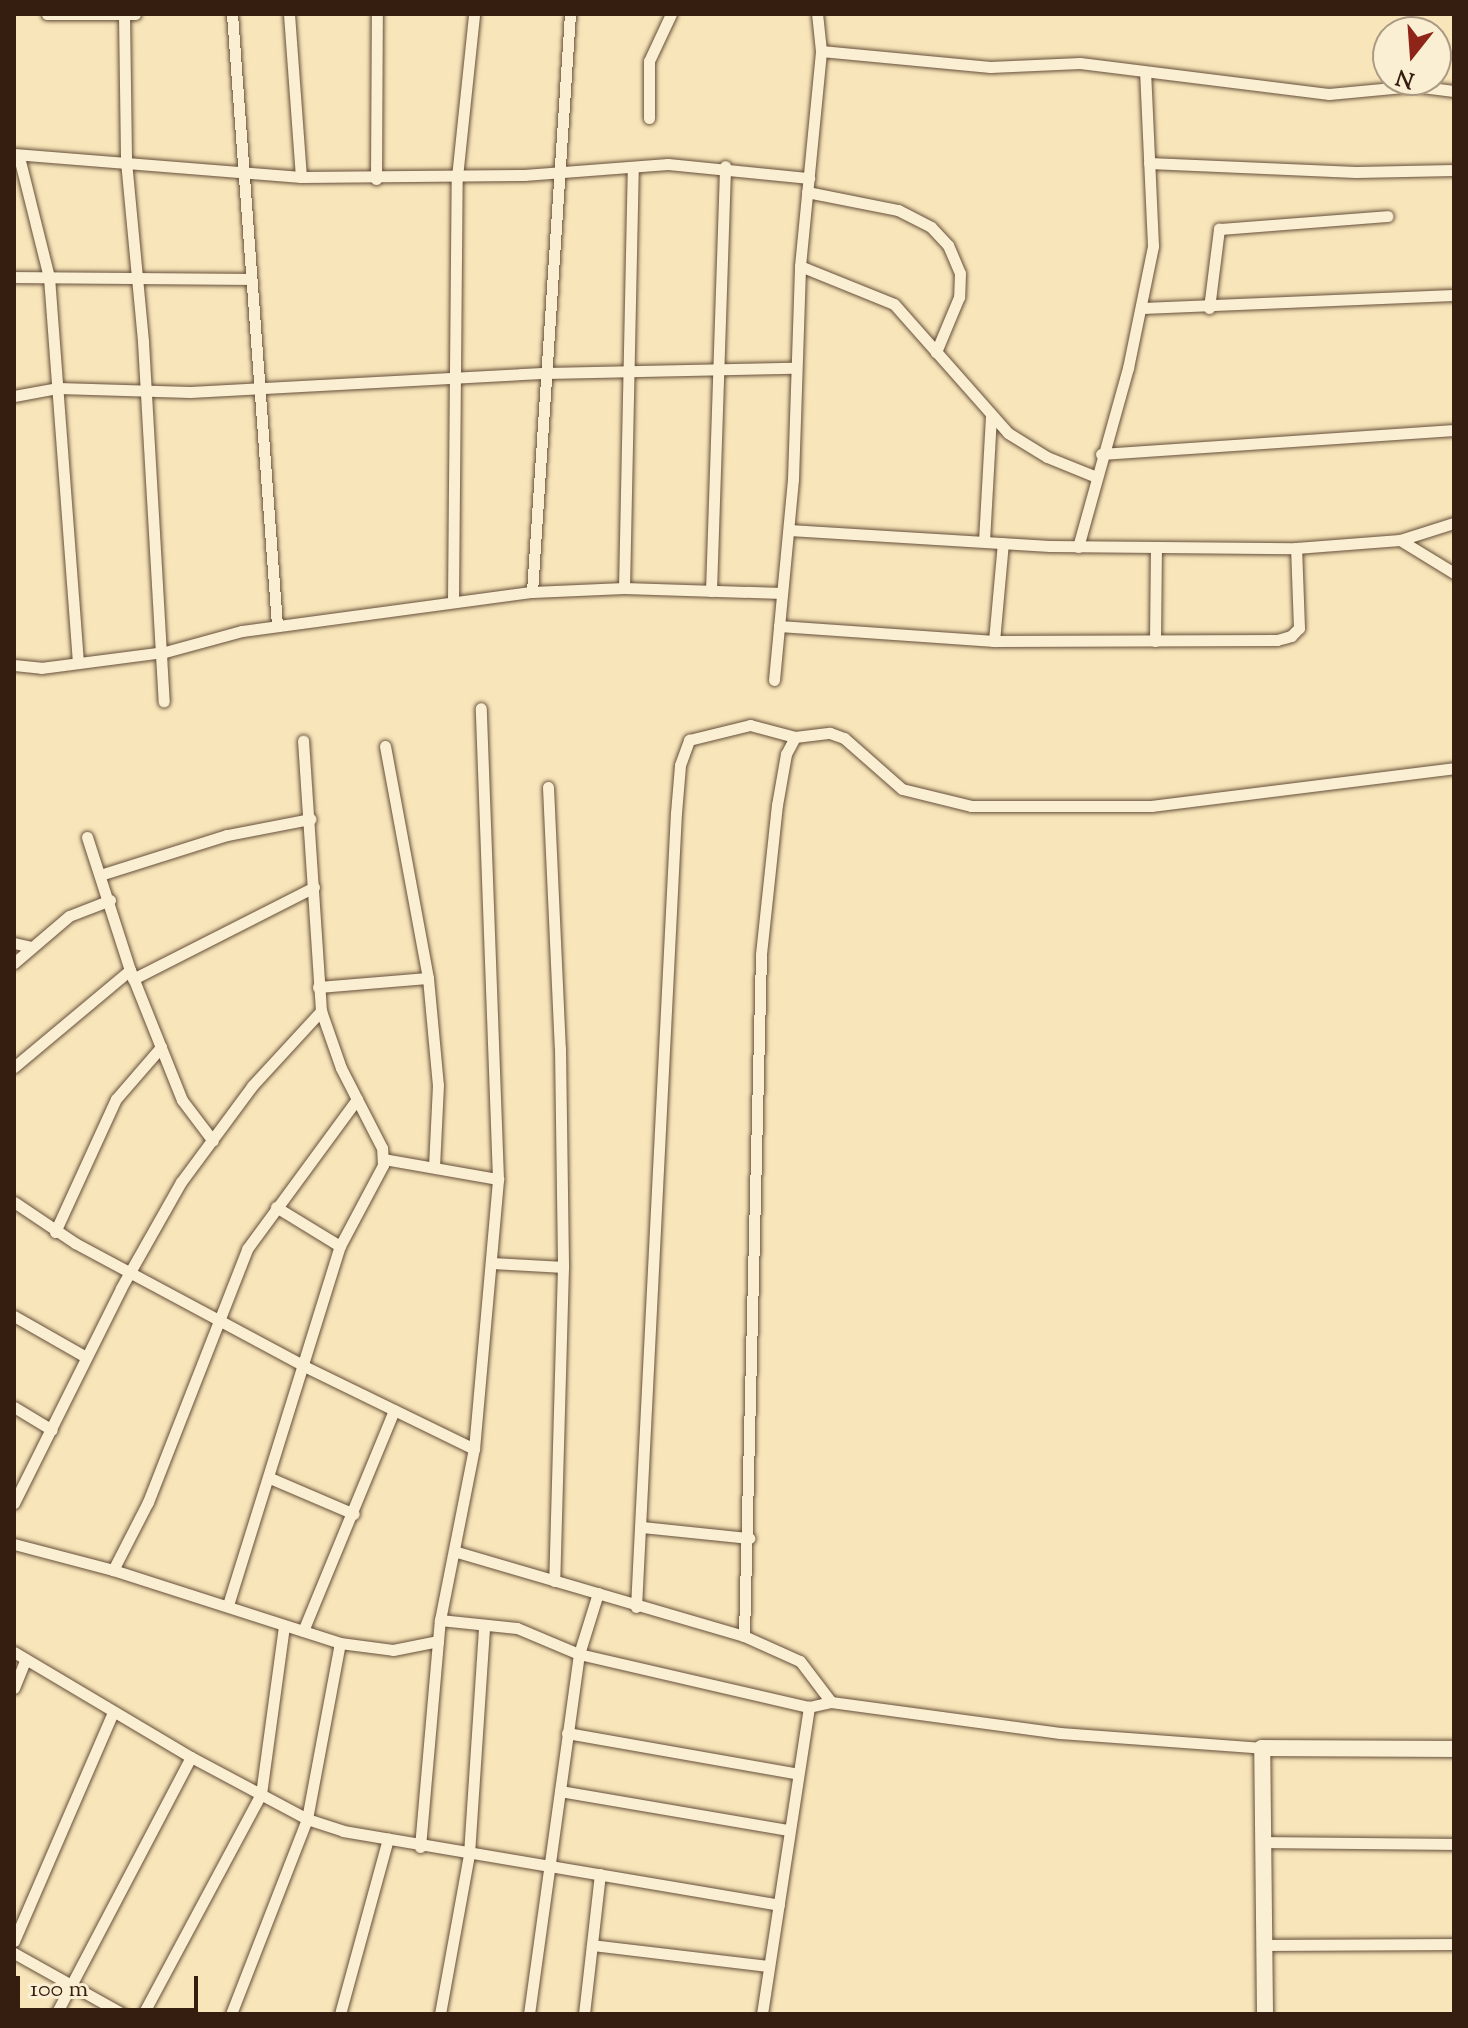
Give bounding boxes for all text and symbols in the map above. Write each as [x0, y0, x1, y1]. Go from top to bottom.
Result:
north arrow [1372, 16, 1452, 96]
text: N [1392, 59, 1419, 95]
scale bar [20, 1960, 202, 2010]
text: 100 m [30, 1973, 88, 2007]

